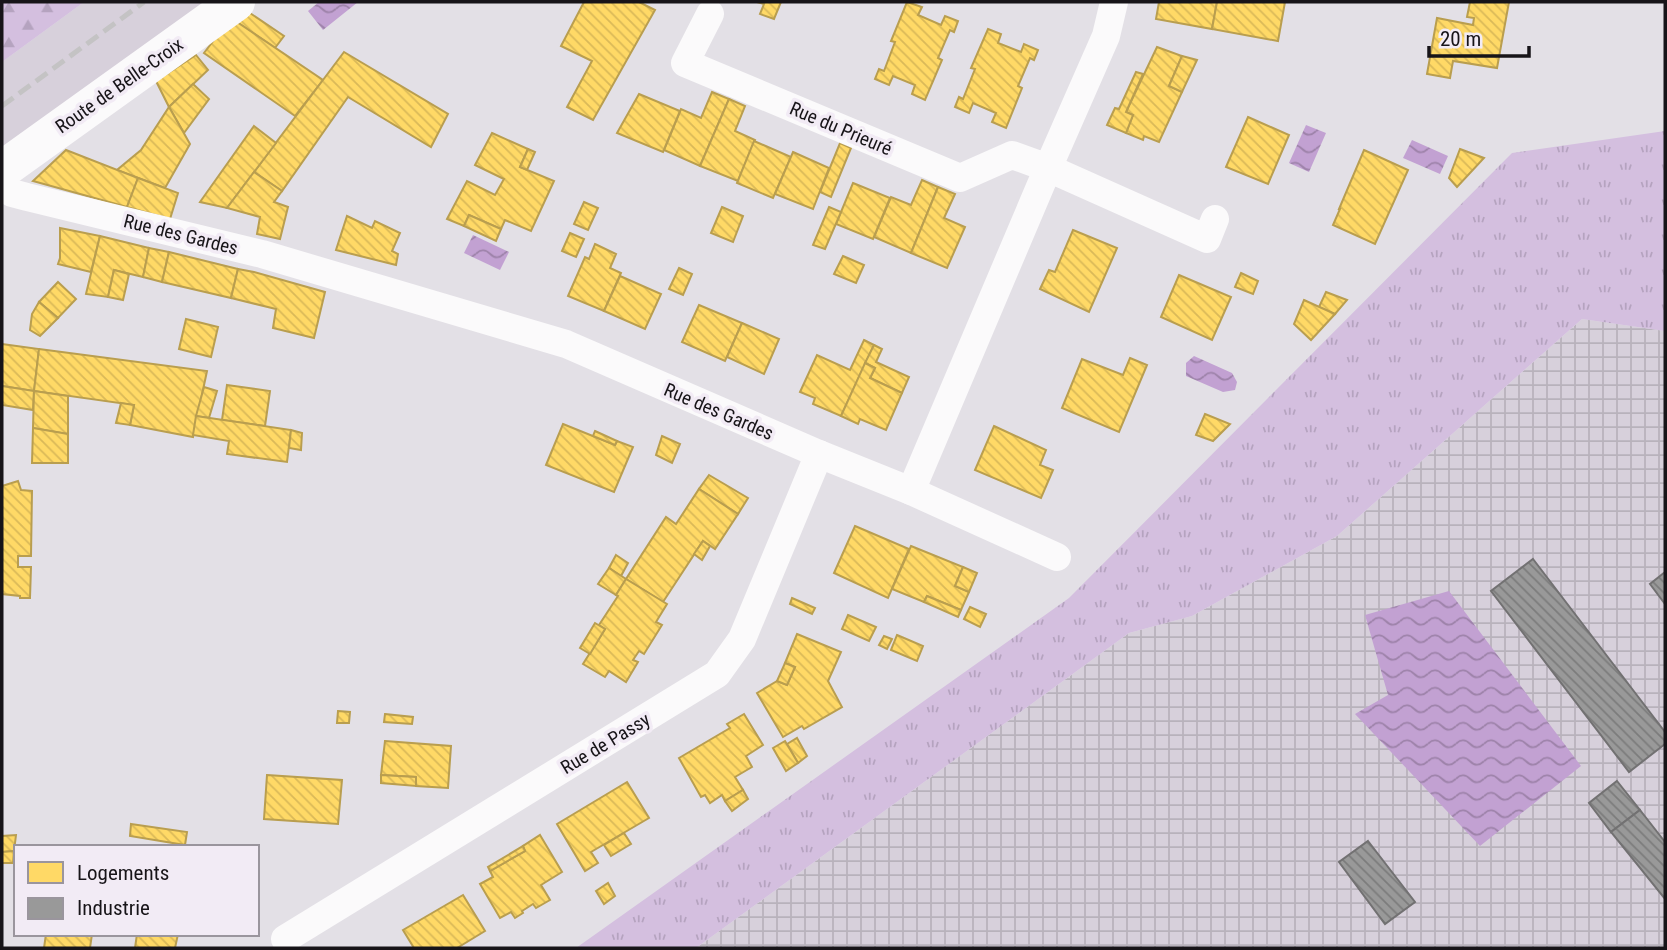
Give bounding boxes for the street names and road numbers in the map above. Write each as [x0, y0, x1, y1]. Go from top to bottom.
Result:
street label: Route de Belle-Croix [51, 33, 188, 138]
street label: Rue du Prieuré [786, 97, 895, 160]
street label: Rue des Gardes [121, 209, 240, 260]
street label: Rue des Gardes [661, 378, 777, 445]
street label: Rue de Passy [556, 708, 654, 779]

